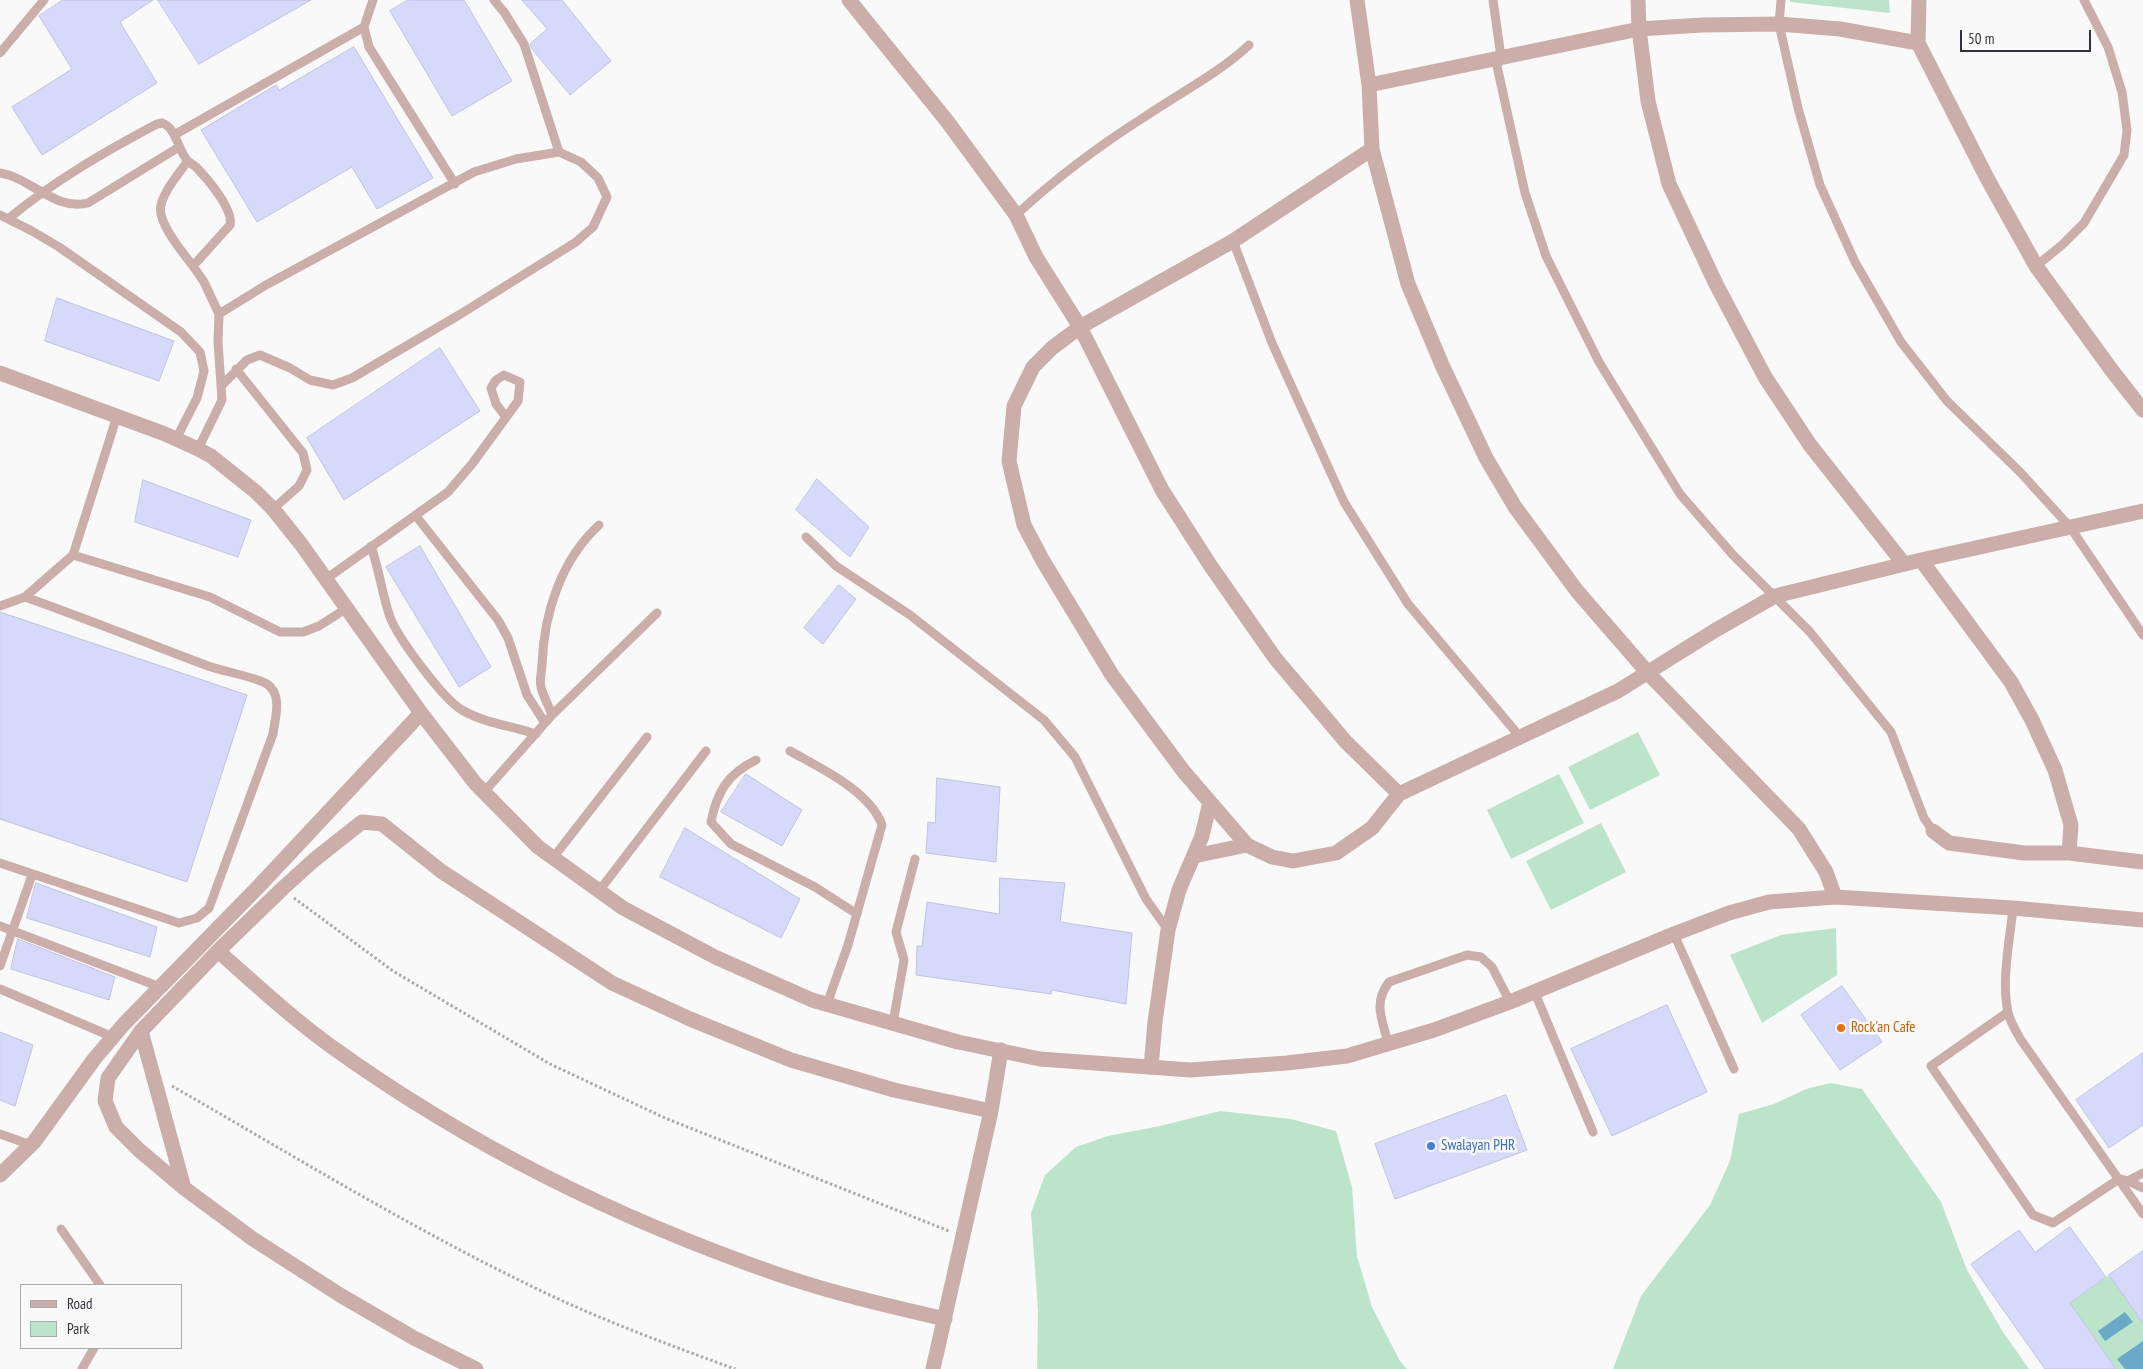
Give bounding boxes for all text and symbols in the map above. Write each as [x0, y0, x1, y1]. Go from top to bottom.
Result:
scale bar [1963, 20, 2094, 52]
text: 50 m [1968, 29, 1994, 48]
place label: Rock'an Cafe [1851, 1019, 1916, 1037]
marker: Rock'an Cafe [1835, 1022, 1847, 1034]
place label: Swalayan PHR [1441, 1137, 1515, 1155]
marker: Swalayan PHR [1425, 1140, 1437, 1152]
legend [20, 1284, 182, 1349]
text: Road [67, 1294, 93, 1313]
text: Park [67, 1319, 89, 1338]

